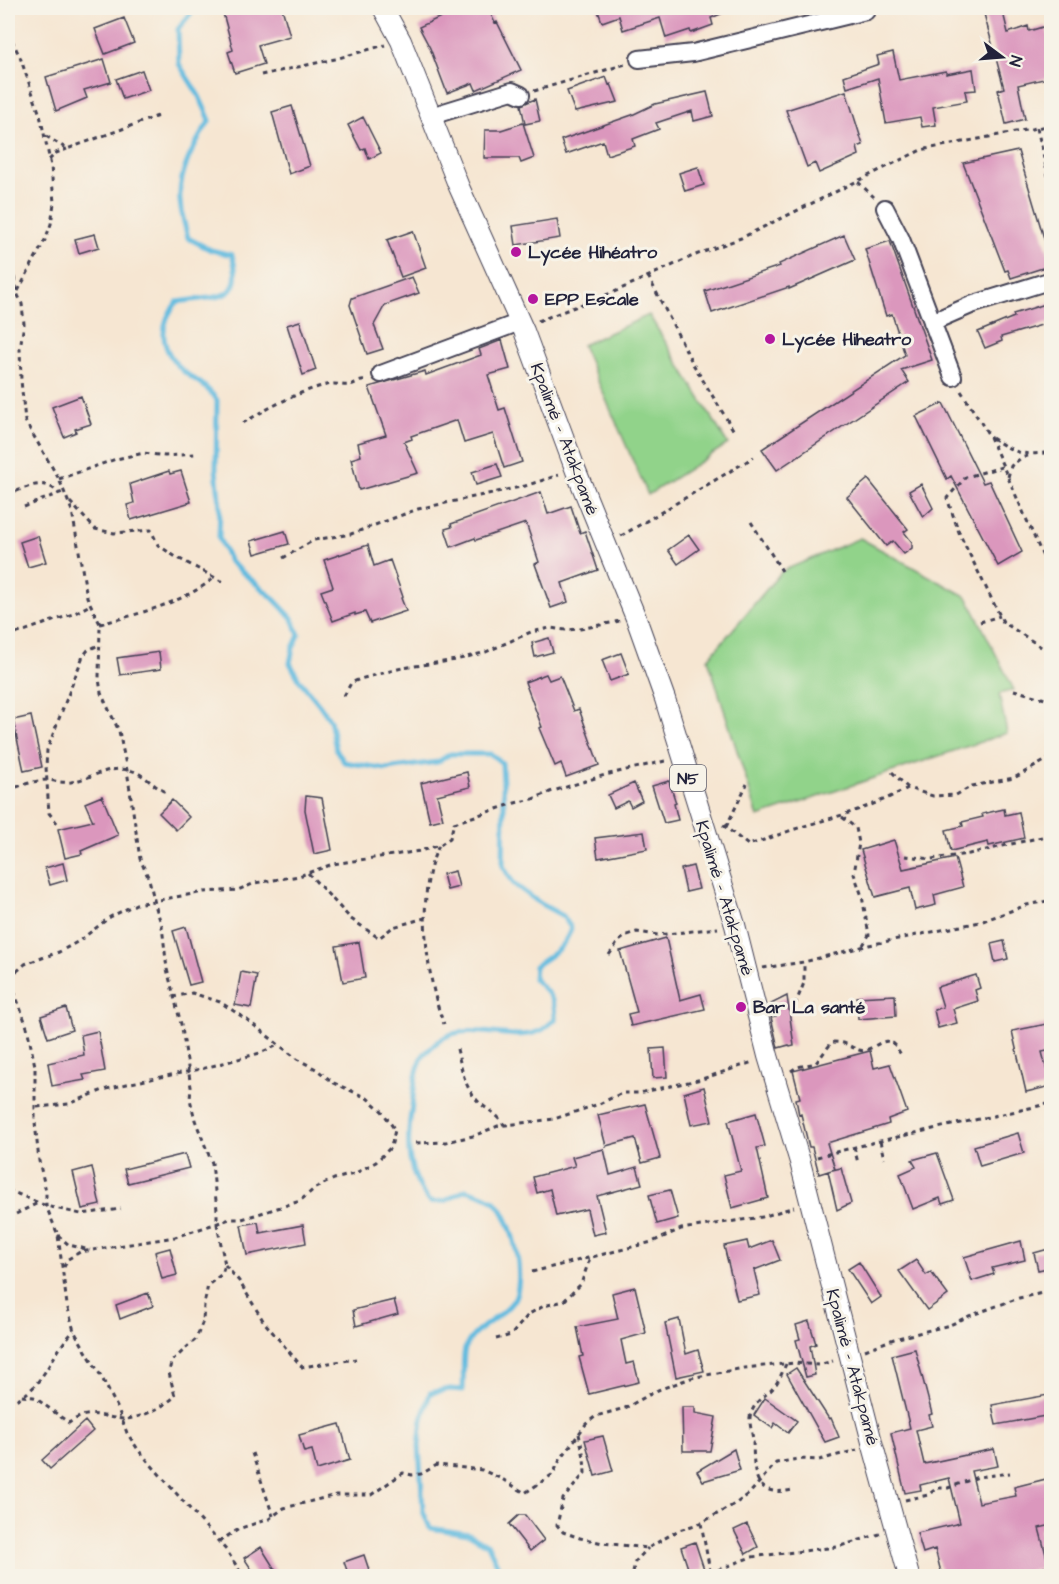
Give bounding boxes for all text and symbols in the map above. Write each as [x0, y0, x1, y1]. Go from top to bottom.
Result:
north arrow [972, 27, 1032, 87]
text: N [1004, 53, 1027, 69]
place label: Lycée Hihéatro [528, 240, 658, 266]
marker: Lycée Hihéatro [509, 245, 523, 259]
place label: EPP Escale [545, 287, 639, 312]
marker: EPP Escale [526, 292, 540, 306]
place label: Lycée Hiheatro [782, 327, 912, 353]
marker: Lycée Hiheatro [763, 332, 777, 346]
street label: Kpalimé - Atakpamé [524, 359, 605, 519]
road number: N5 [670, 765, 706, 791]
street label: Kpalimé - Atakpamé [689, 817, 760, 979]
place label: Bar La santé [753, 995, 865, 1020]
marker: Bar La santé [734, 1000, 748, 1014]
street label: Kpalimé - Atakpamé [820, 1286, 886, 1449]

